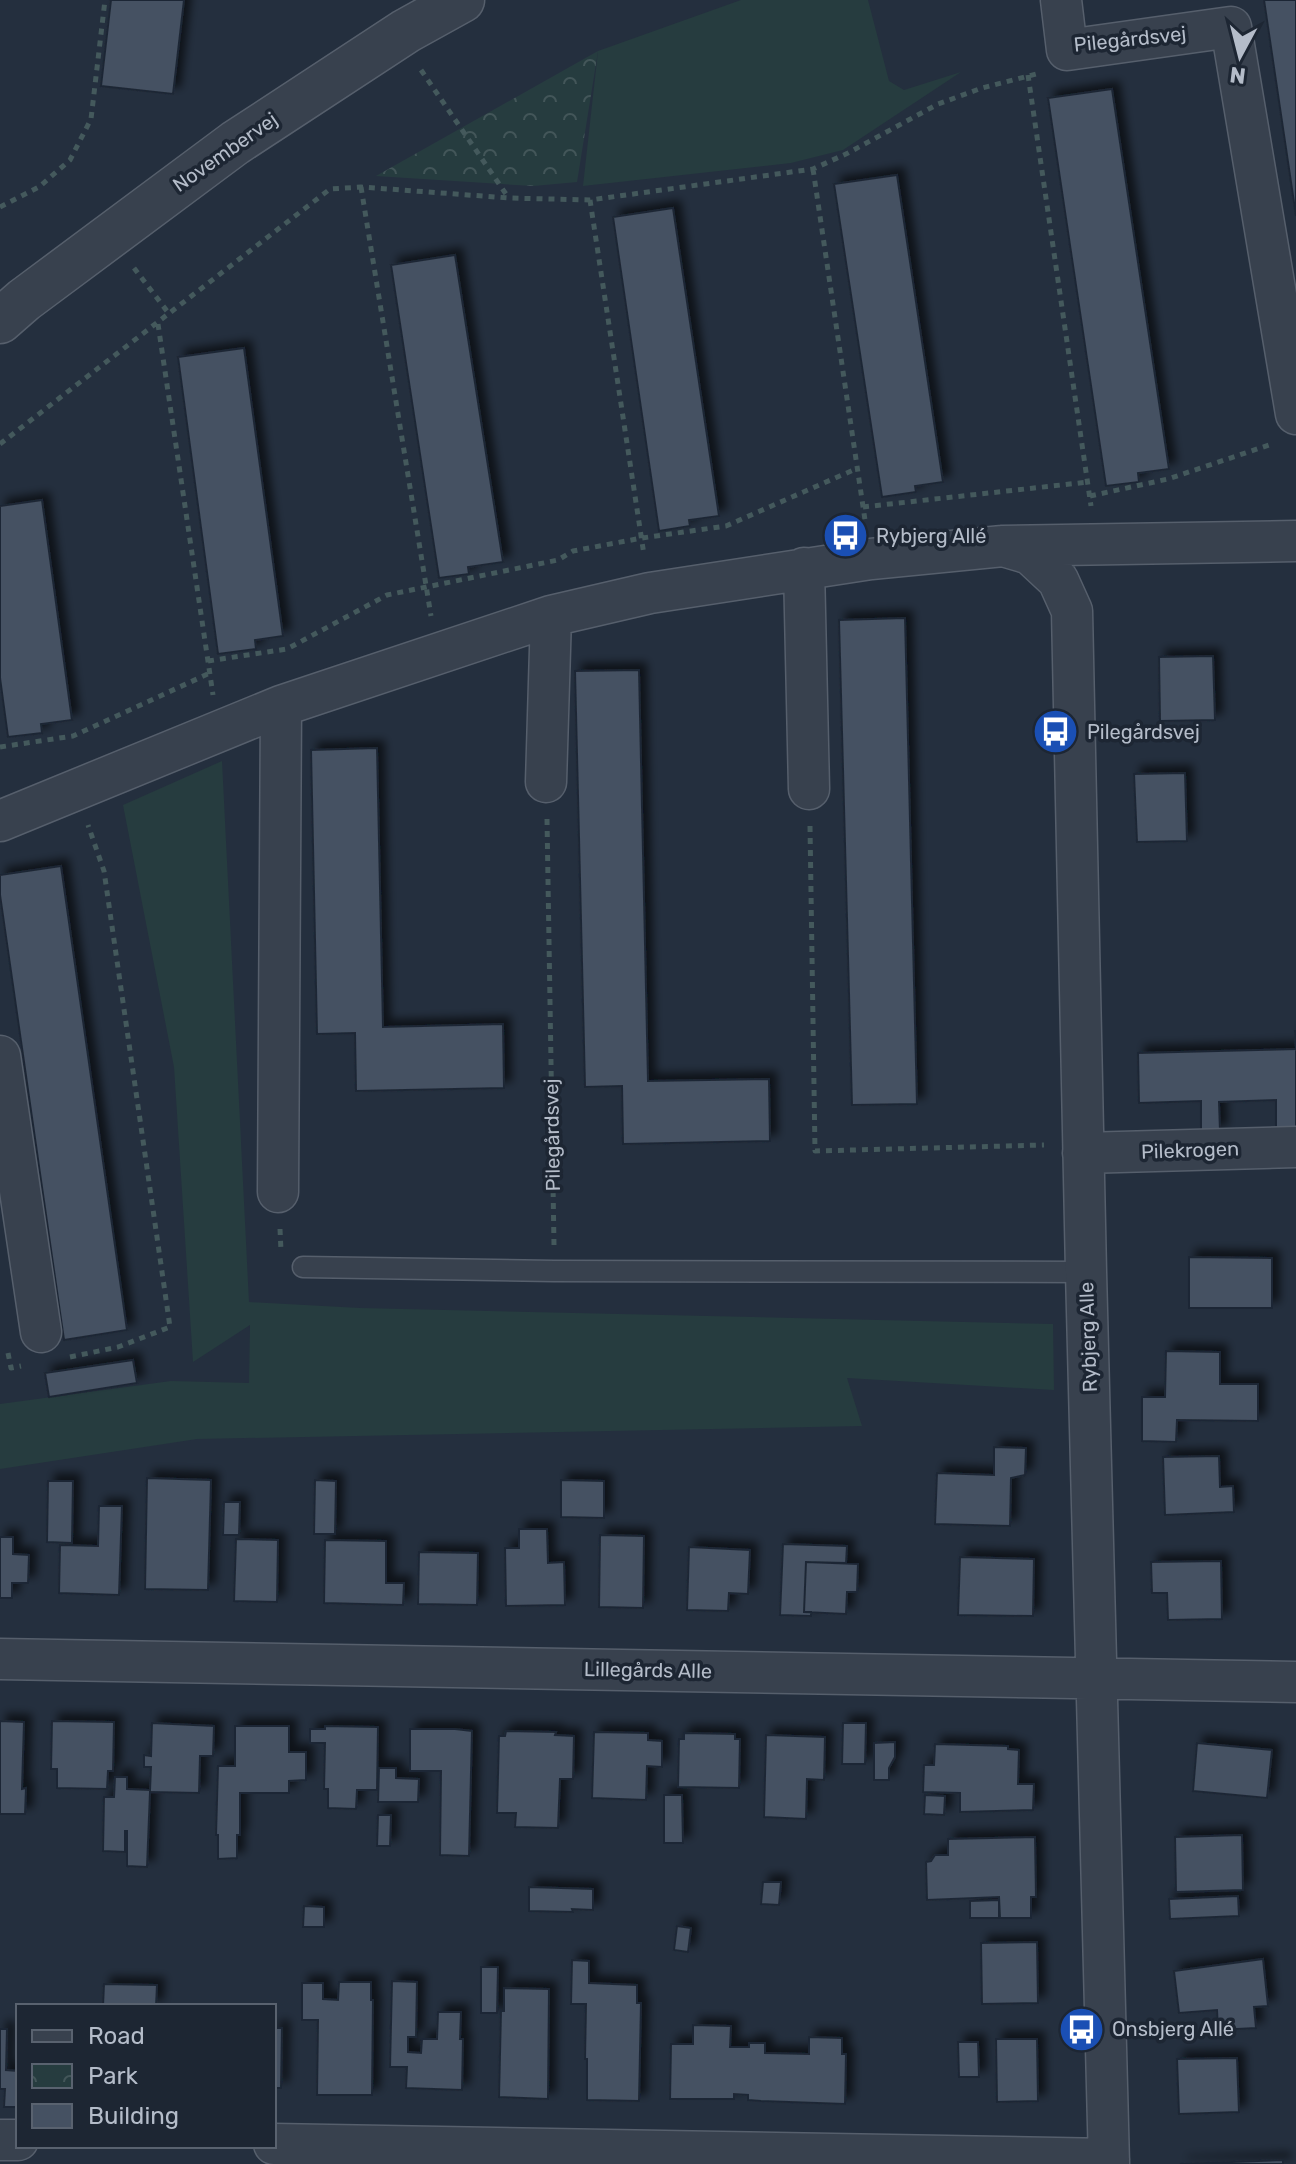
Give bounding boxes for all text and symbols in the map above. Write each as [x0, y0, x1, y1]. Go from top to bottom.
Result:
north arrow [1200, 16, 1280, 96]
street label: Pilegårdsvej [1073, 21, 1187, 57]
text: N [1228, 61, 1247, 90]
street label: Novembervej [168, 107, 282, 197]
bus stop icon: Rybjerg Allé [821, 512, 869, 560]
place label: Rybjerg Allé [876, 524, 986, 548]
bus stop icon: Pilegårdsvej [1032, 708, 1080, 756]
place label: Pilegårdsvej [1087, 720, 1200, 744]
street label: Pilegårdsvej [539, 1078, 565, 1192]
street label: Pilekrogen [1141, 1136, 1239, 1164]
street label: Rybjerg Alle [1074, 1281, 1102, 1393]
street label: Lillegårds Alle [584, 1657, 712, 1683]
legend [16, 2004, 276, 2148]
bus stop icon: Onsbjerg Allé [1057, 2005, 1105, 2053]
place label: Onsbjerg Allé [1112, 2017, 1234, 2041]
text: Road [88, 2022, 145, 2050]
text: Park [88, 2062, 139, 2090]
text: Building [88, 2102, 179, 2130]

